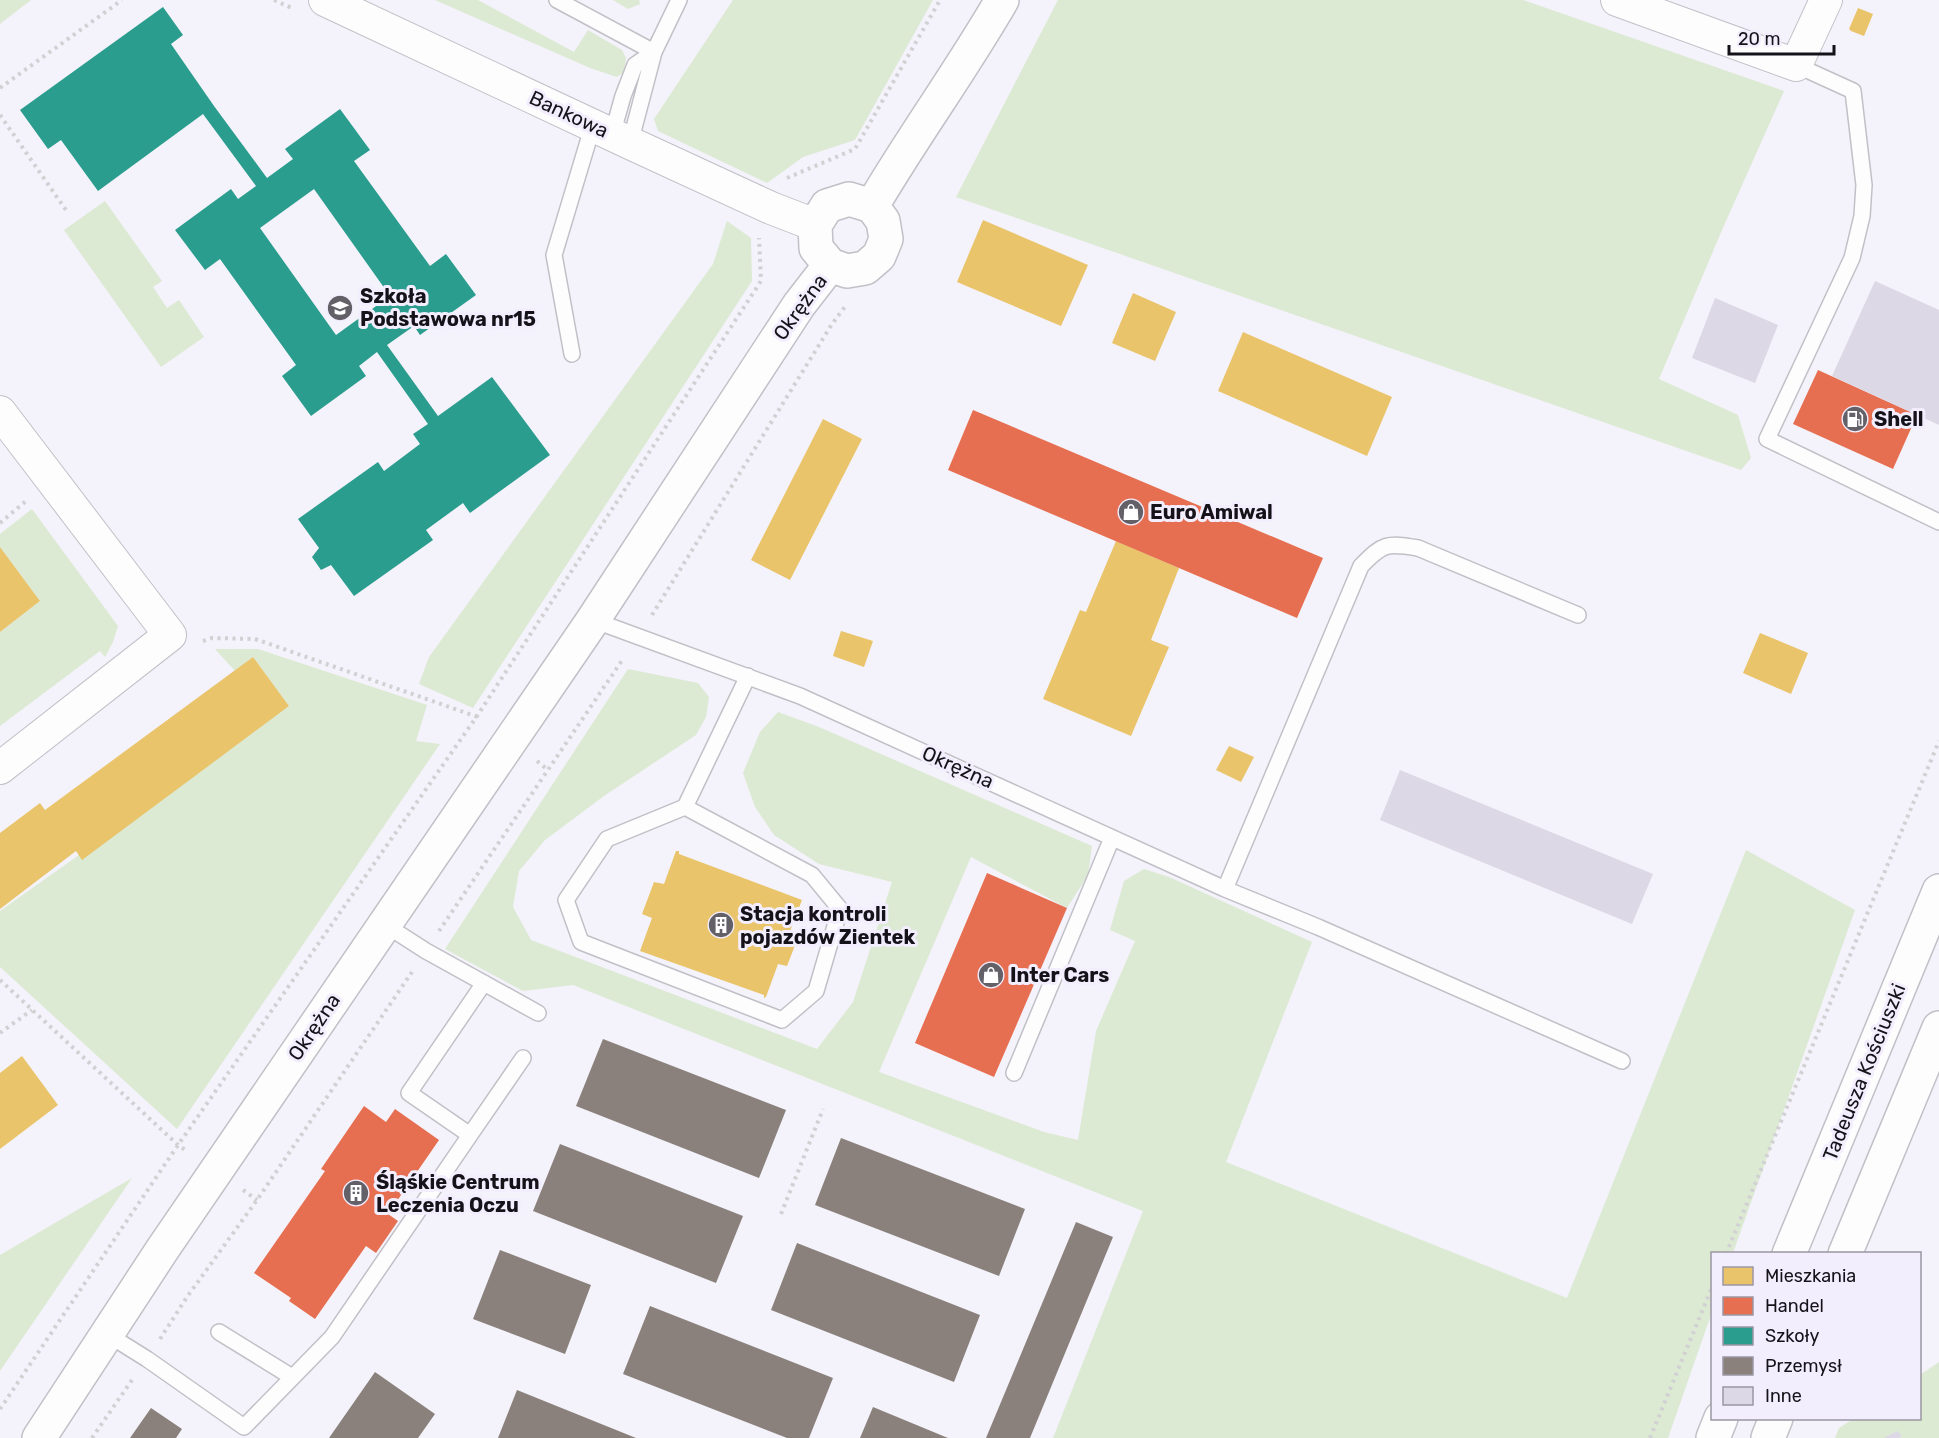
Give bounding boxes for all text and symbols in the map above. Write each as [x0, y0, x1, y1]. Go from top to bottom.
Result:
scale bar [1729, 18, 1834, 56]
text: 20 m [1738, 28, 1780, 50]
street label: Bankowa [526, 85, 612, 143]
street label: Okrężna [768, 269, 832, 345]
place label: Szkoła Podstawowa nr15 [360, 284, 536, 331]
school or university icon: Szkoła Podstawowa nr15 [325, 293, 355, 323]
fuel station icon: Shell [1840, 404, 1870, 434]
place label: Shell [1874, 407, 1924, 431]
shop icon: Euro Amiwal [1116, 497, 1146, 527]
place label: Euro Amiwal [1150, 500, 1273, 524]
street label: Okrężna [918, 741, 998, 793]
place label: Stacja kontroli pojazdów Zientek [740, 902, 915, 949]
building icon: Stacja kontroli pojazdów Zientek [706, 910, 736, 940]
shop icon: Inter Cars [976, 960, 1006, 990]
place label: Inter Cars [1010, 963, 1109, 987]
street label: Tadeusza Kościuszki [1818, 980, 1910, 1164]
street label: Okrężna [283, 989, 345, 1065]
place label: Śląśkie Centrum Leczenia Oczu [376, 1170, 540, 1217]
building icon: Śląśkie Centrum Leczenia Oczu [341, 1178, 371, 1208]
legend [1711, 1252, 1921, 1420]
text: Mieszkania [1765, 1265, 1856, 1287]
text: Handel [1765, 1295, 1824, 1317]
text: Szkoły [1765, 1325, 1820, 1347]
text: Przemysł [1765, 1355, 1842, 1377]
text: Inne [1765, 1385, 1802, 1407]

